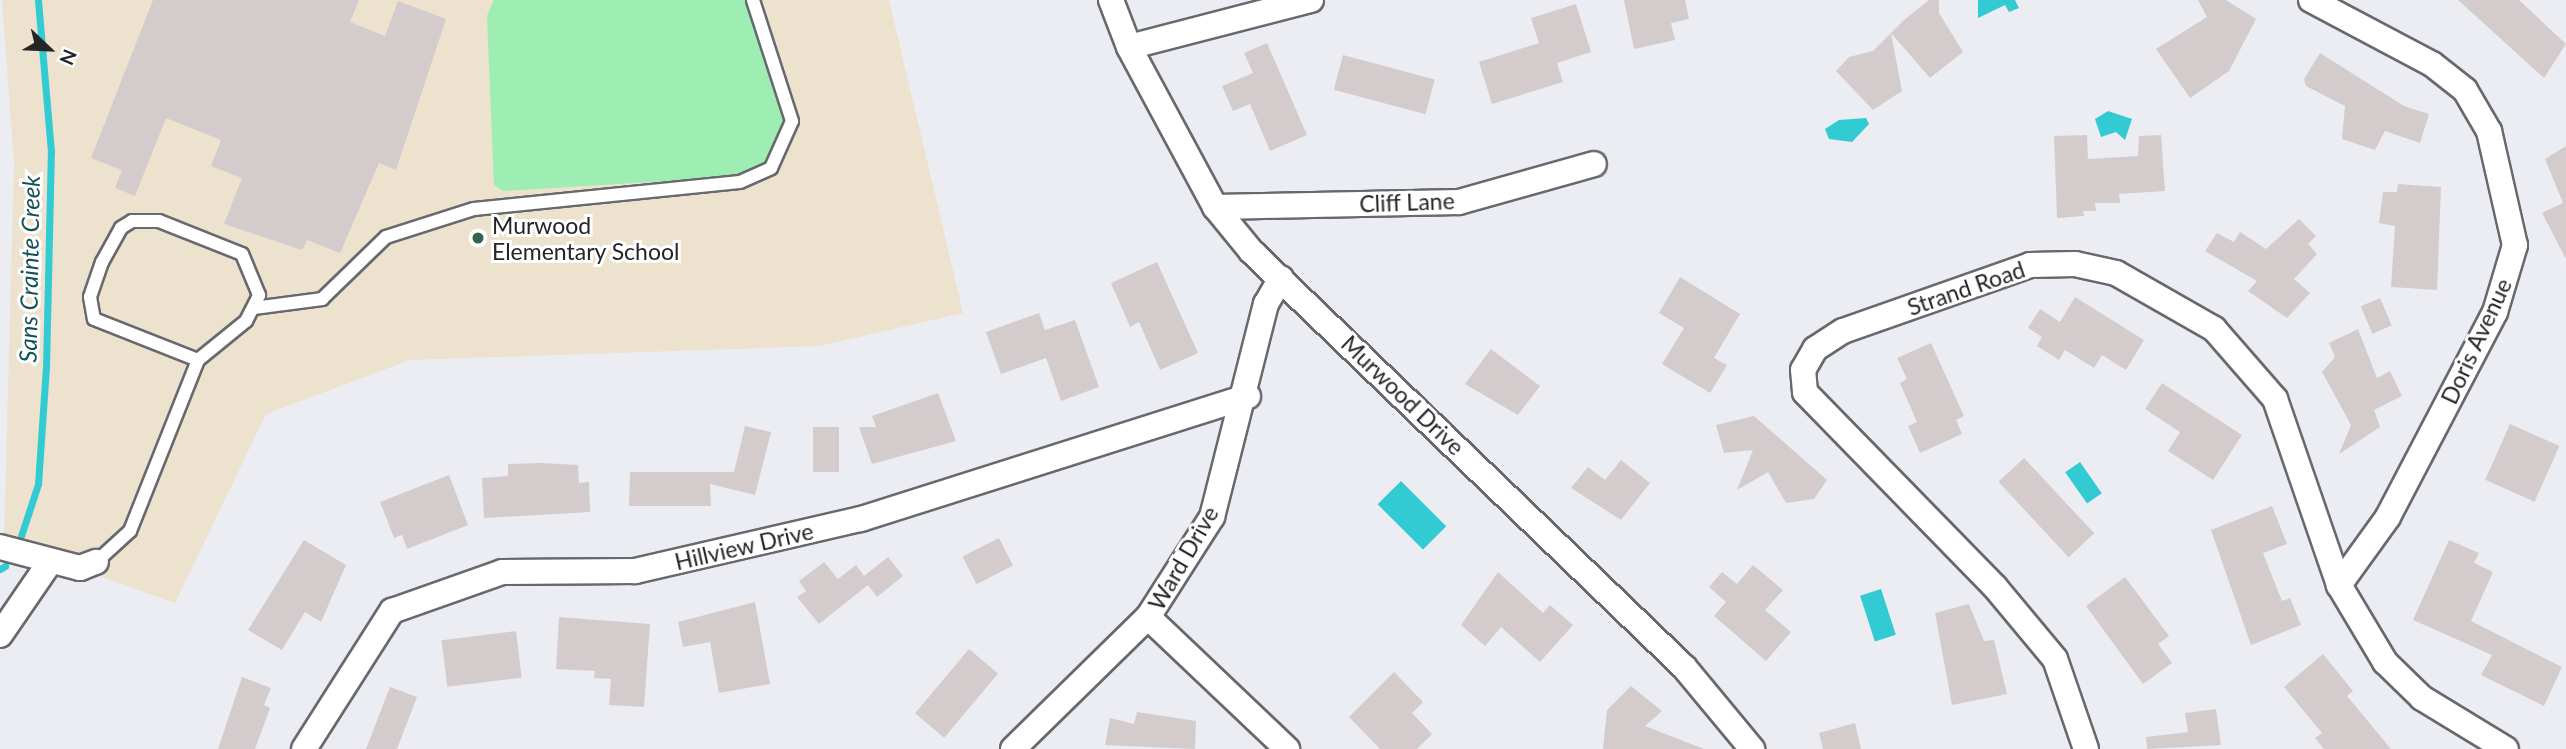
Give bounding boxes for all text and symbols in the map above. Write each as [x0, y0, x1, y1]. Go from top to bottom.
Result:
north arrow [14, 14, 84, 84]
text: N [55, 46, 82, 69]
water label: Sans Crainte Creek [13, 175, 45, 363]
street label: Cliff Lane [1359, 187, 1455, 217]
place label: Murwood Elementary School [492, 211, 680, 265]
marker: Murwood Elementary School [470, 230, 486, 246]
street label: Strand Road [1904, 255, 2028, 321]
street label: Doris Avenue [2435, 273, 2517, 409]
street label: Murwood Drive [1336, 330, 1470, 460]
street label: Ward Drive [1142, 501, 1224, 615]
street label: Hillview Drive [672, 517, 816, 575]

